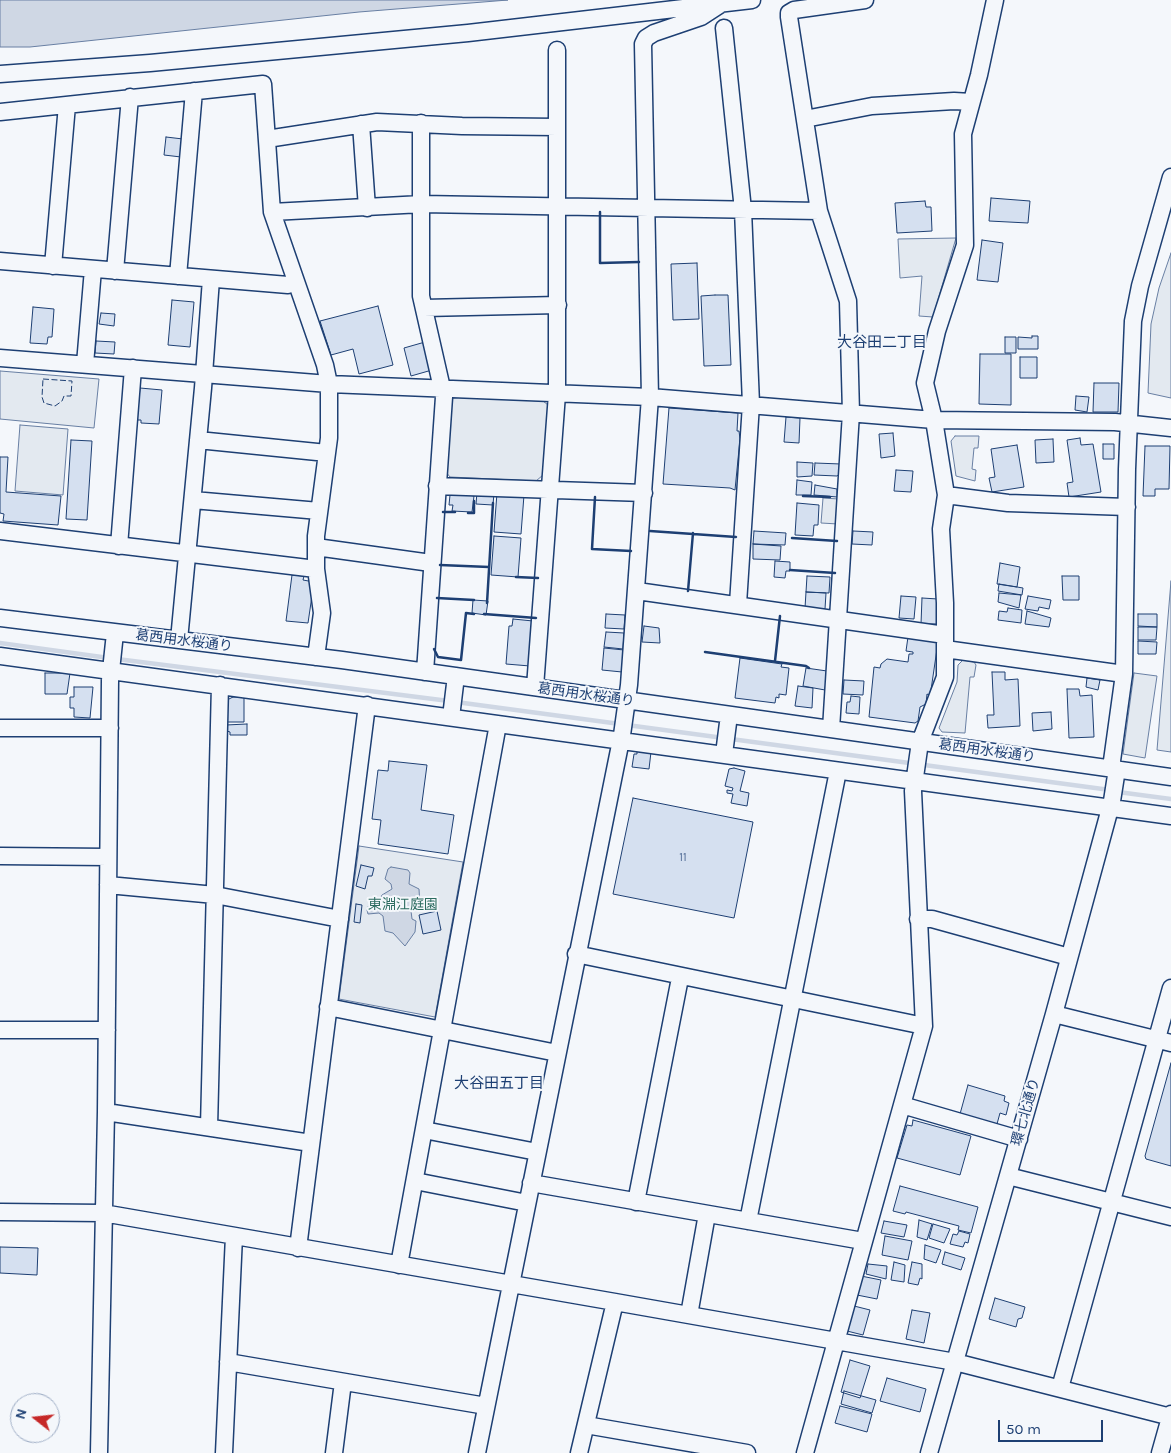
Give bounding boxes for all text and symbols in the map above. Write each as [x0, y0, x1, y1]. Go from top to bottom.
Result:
district label: 大谷田二丁目 [837, 334, 927, 352]
street label: 葛西用水桜通り [134, 627, 234, 655]
street label: 葛西用水桜通り [536, 680, 636, 710]
street label: 葛西用水桜通り [937, 736, 1037, 766]
house number: 11 [679, 851, 687, 865]
park label: 東淵江庭園 [368, 897, 438, 913]
district label: 大谷田五丁目 [454, 1075, 544, 1093]
street label: 環七北通り [1008, 1076, 1044, 1148]
north arrow [10, 1393, 60, 1443]
text: N [12, 1407, 31, 1421]
scale bar [1001, 1410, 1106, 1442]
text: 50 m [1006, 1420, 1041, 1438]

